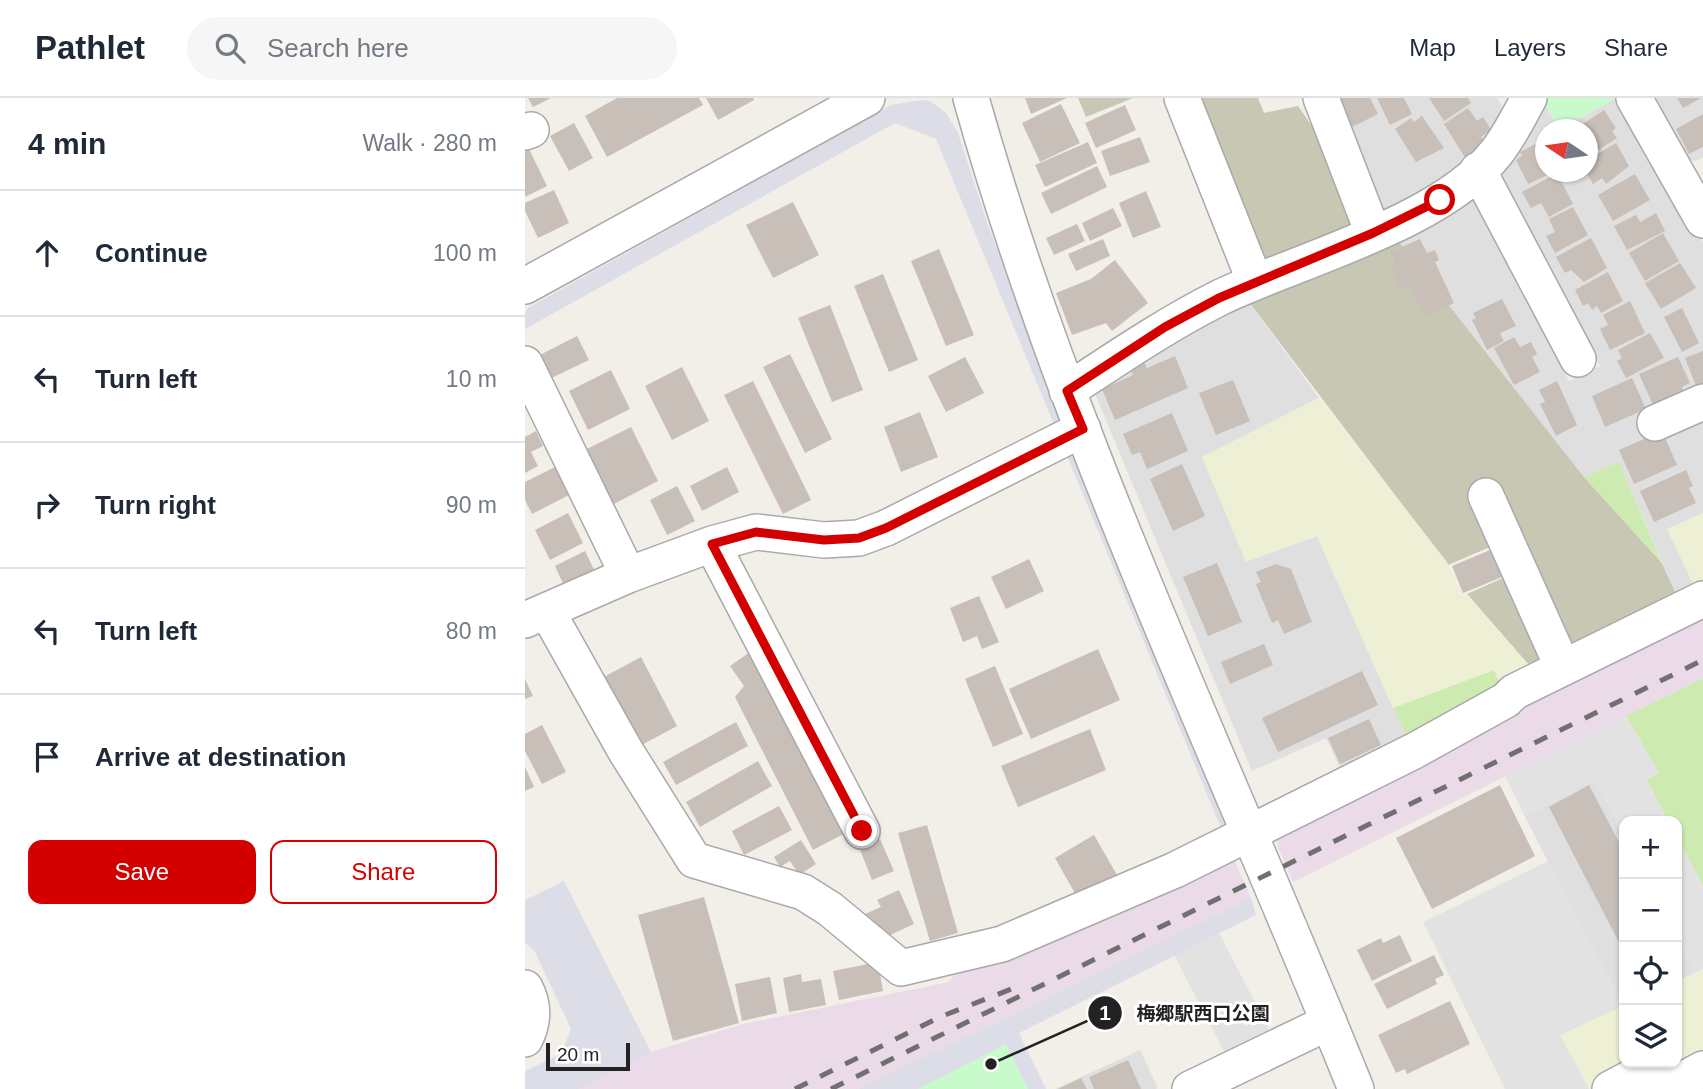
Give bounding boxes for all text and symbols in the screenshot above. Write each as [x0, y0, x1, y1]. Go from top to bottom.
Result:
search box [187, 17, 677, 80]
text: Pathlet [35, 29, 145, 66]
icon: search [211, 29, 249, 67]
text: Search here [267, 33, 409, 63]
text: Map [1409, 34, 1456, 61]
text: Layers [1494, 34, 1566, 61]
text: Share [1604, 34, 1668, 61]
north arrow [1535, 119, 1598, 182]
text: 4 min [28, 127, 106, 160]
text: Walk · 280 m [362, 130, 497, 156]
route start [1424, 184, 1455, 215]
icon: ahead [28, 234, 66, 272]
text: Continue [95, 238, 208, 268]
text: 100 m [433, 240, 497, 266]
icon: left [28, 360, 66, 398]
text: Turn left [95, 364, 197, 394]
text: 10 m [446, 366, 497, 392]
icon: right [28, 486, 66, 524]
text: Turn right [95, 490, 216, 520]
text: 90 m [446, 492, 497, 518]
icon: left [28, 612, 66, 650]
text: Turn left [95, 616, 197, 646]
text: 80 m [446, 618, 497, 644]
icon: arrive [28, 738, 66, 776]
text: Arrive at destination [95, 742, 346, 772]
route end [846, 815, 877, 846]
map controls [1619, 816, 1682, 1068]
button: + [1619, 816, 1682, 879]
button: Save [28, 840, 256, 904]
button: Share [270, 840, 497, 904]
button: − [1619, 879, 1682, 942]
button: locate [1619, 942, 1682, 1005]
callout: 梅郷駅西口公園 [1087, 993, 1283, 1033]
text: 1 [1099, 1001, 1111, 1024]
text: 梅郷駅西口公園 [1136, 1003, 1270, 1024]
button: layers [1619, 1005, 1682, 1068]
scale bar [546, 1040, 630, 1072]
text: 20 m [557, 1044, 599, 1065]

